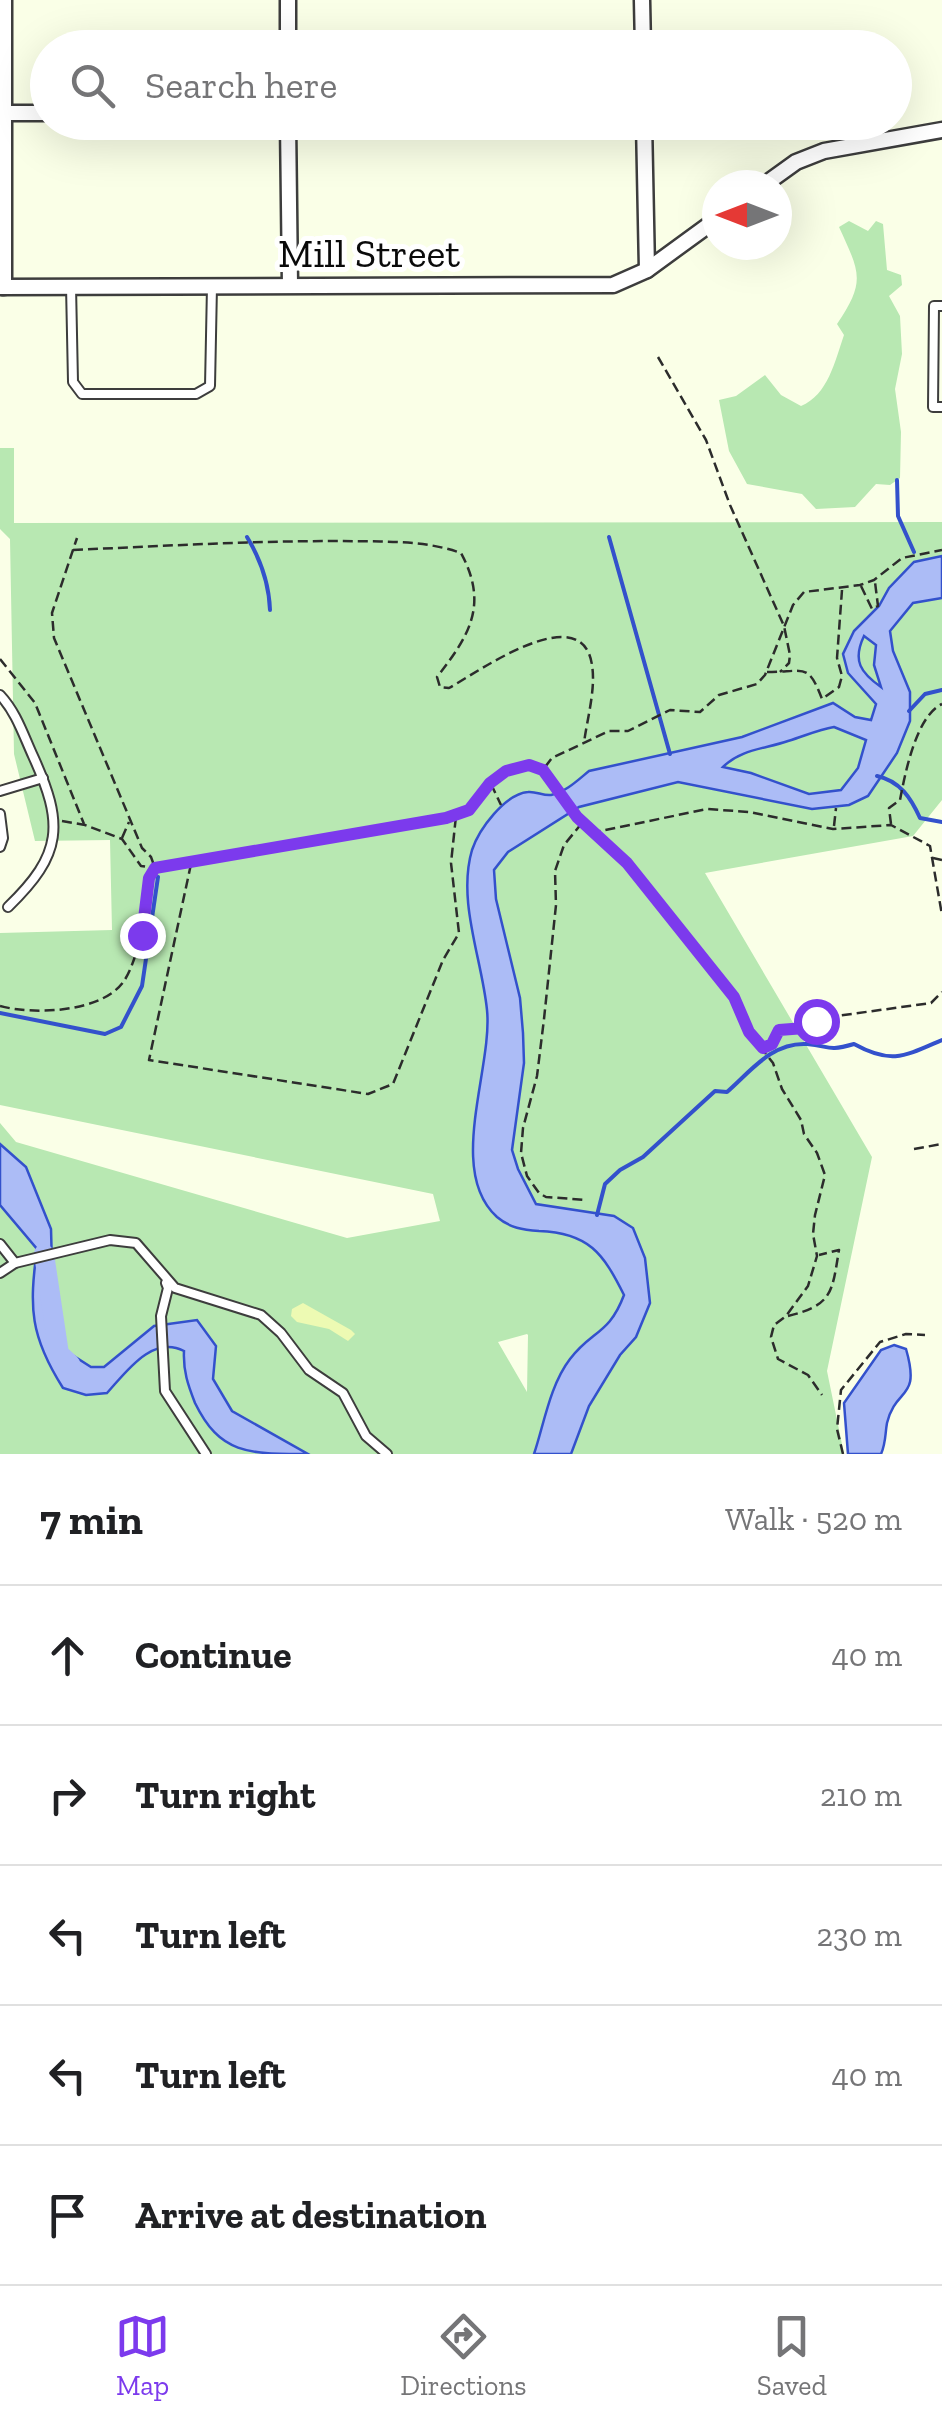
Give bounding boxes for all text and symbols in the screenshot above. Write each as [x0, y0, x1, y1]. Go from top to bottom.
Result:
search box [30, 30, 912, 140]
icon: search [65, 58, 120, 113]
text: Search here [145, 62, 337, 108]
north arrow [702, 170, 792, 260]
street label: Mill Street [278, 229, 460, 277]
route end [120, 913, 166, 959]
route start [794, 999, 840, 1045]
text: 7 min [40, 1494, 143, 1545]
text: Walk · 520 m [725, 1500, 902, 1538]
icon: ahead [40, 1628, 95, 1683]
text: Continue [135, 1632, 292, 1678]
text: 40 m [831, 1636, 902, 1674]
icon: right [40, 1768, 95, 1823]
text: Turn right [135, 1772, 315, 1818]
text: 210 m [820, 1776, 902, 1814]
icon: left [40, 1908, 95, 1963]
text: Turn left [135, 1912, 286, 1958]
text: 230 m [817, 1916, 902, 1954]
icon: left [40, 2048, 95, 2103]
text: Turn left [135, 2052, 286, 2098]
text: 40 m [831, 2056, 902, 2094]
icon: arrive [40, 2188, 95, 2243]
text: Arrive at destination [135, 2192, 486, 2238]
tab: Map [115, 2309, 170, 2402]
tab: Directions [400, 2309, 527, 2402]
tab: Saved [757, 2309, 827, 2402]

